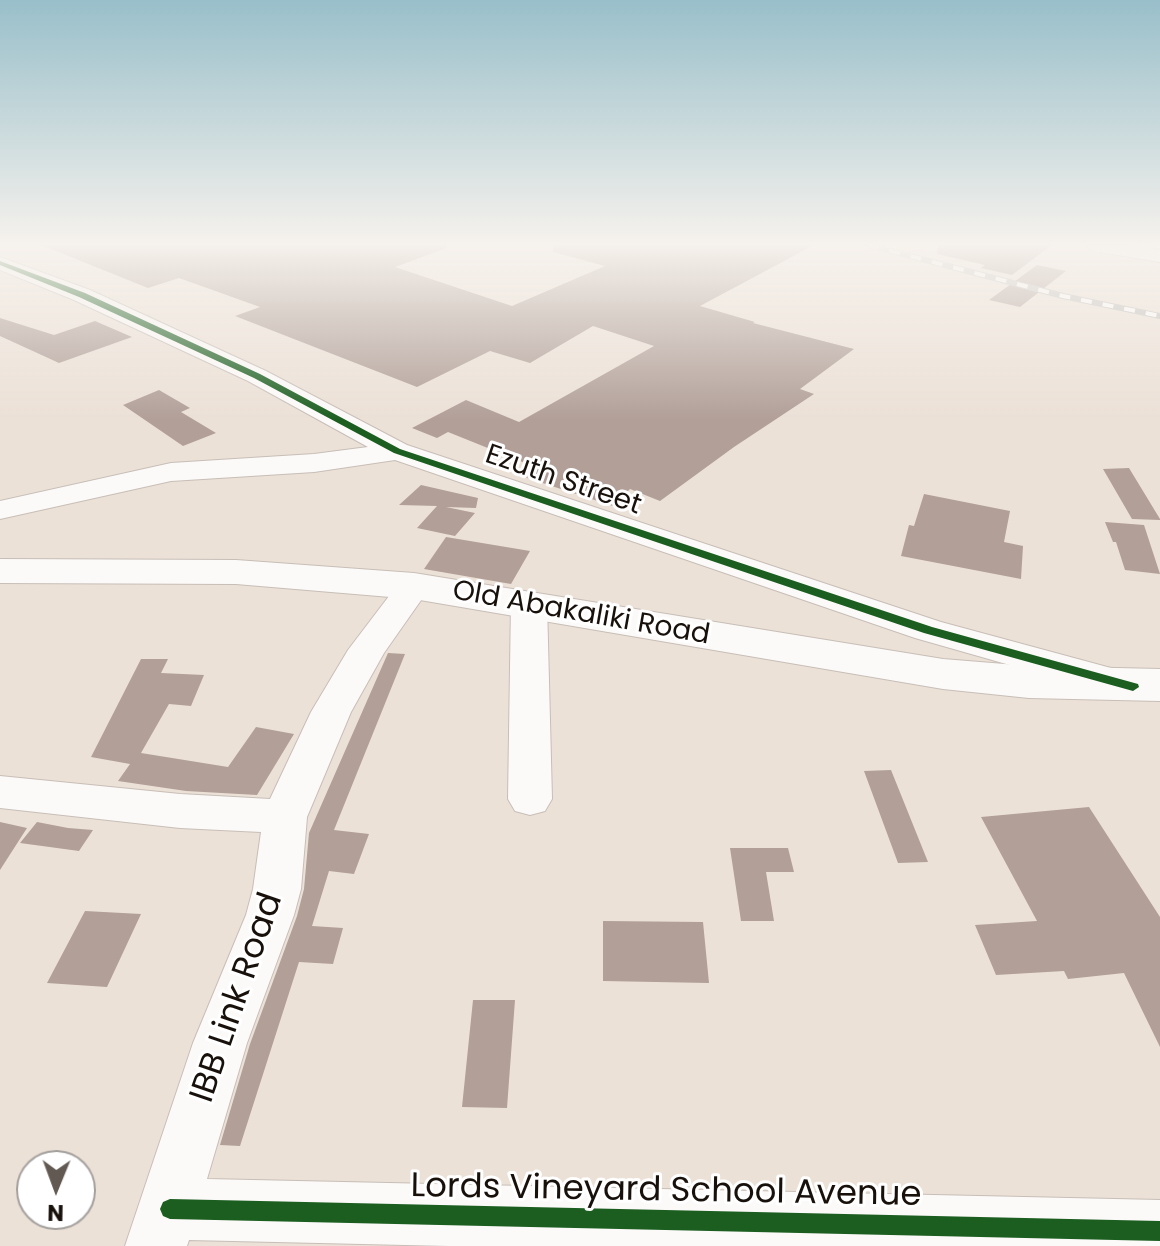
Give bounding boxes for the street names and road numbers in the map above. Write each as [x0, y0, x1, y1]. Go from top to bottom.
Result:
street label: Ezuth Street [481, 439, 645, 523]
street label: Old Abakaliki Road [450, 575, 712, 653]
street label: IBB Link Road [183, 888, 293, 1108]
street label: Lords Vineyard School Avenue [410, 1167, 922, 1217]

